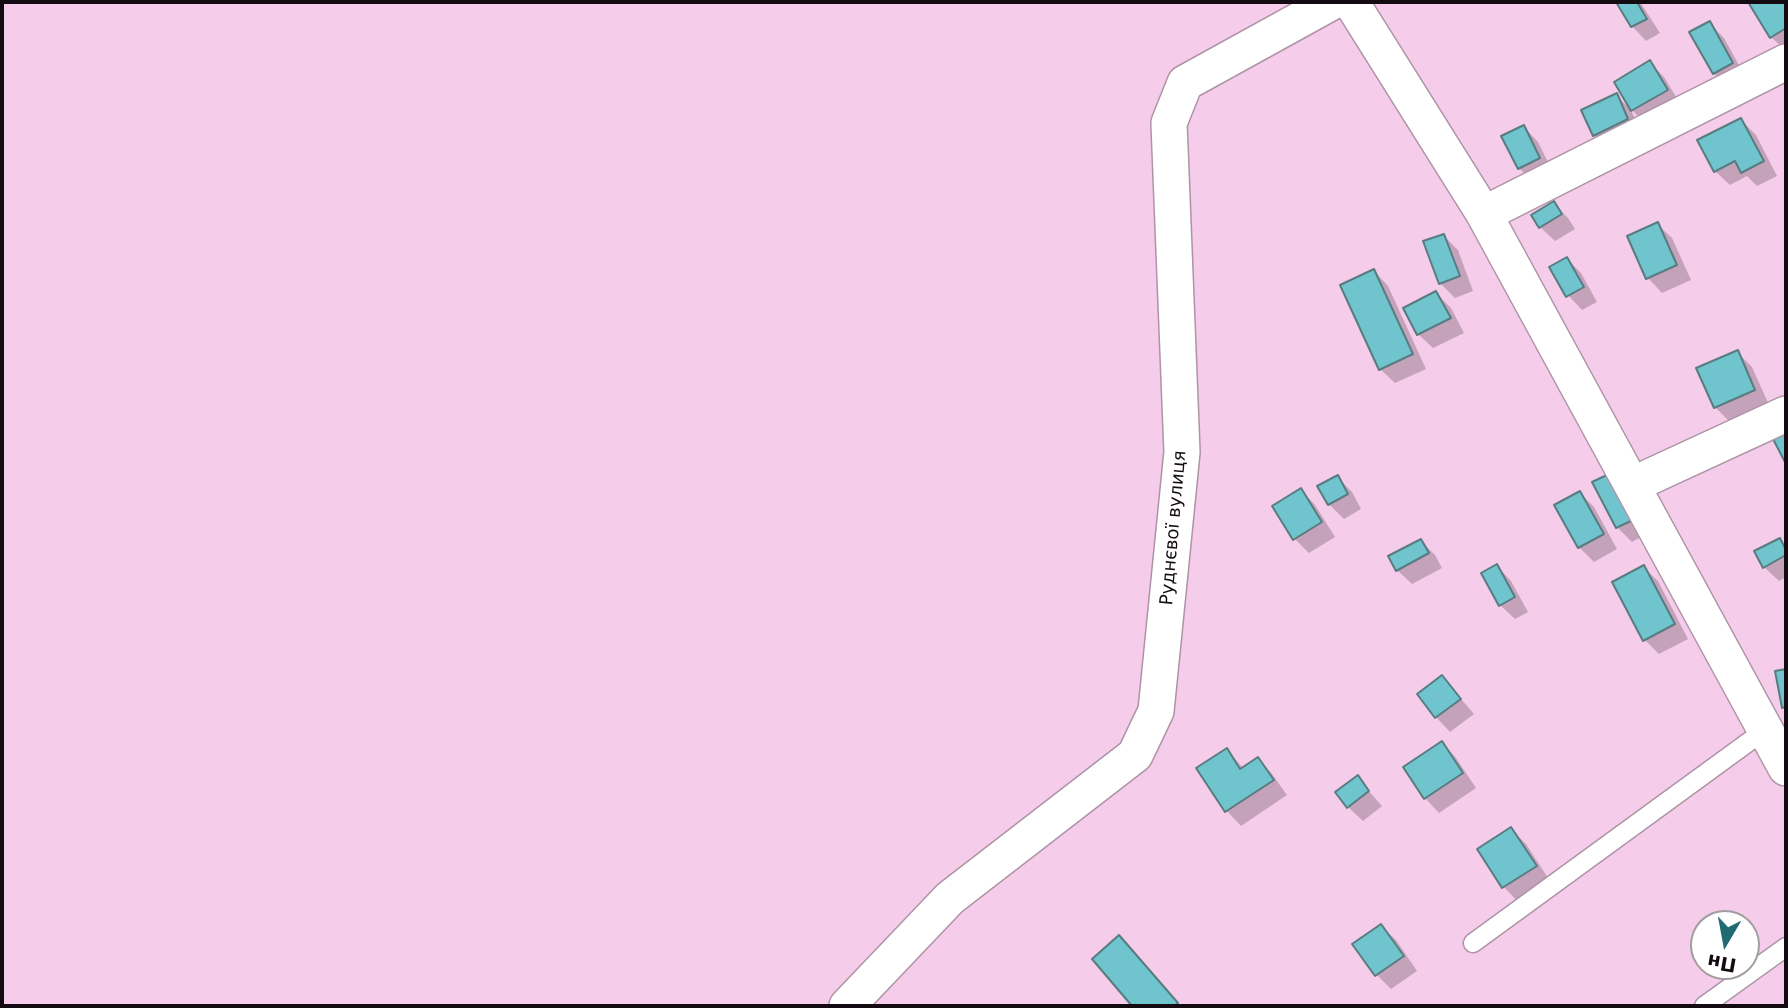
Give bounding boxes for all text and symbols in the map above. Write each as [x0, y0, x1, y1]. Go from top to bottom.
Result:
street label: Руднєвої вулиця [1156, 450, 1192, 606]
north arrow [1690, 910, 1760, 980]
text: Пн [1705, 950, 1738, 977]

